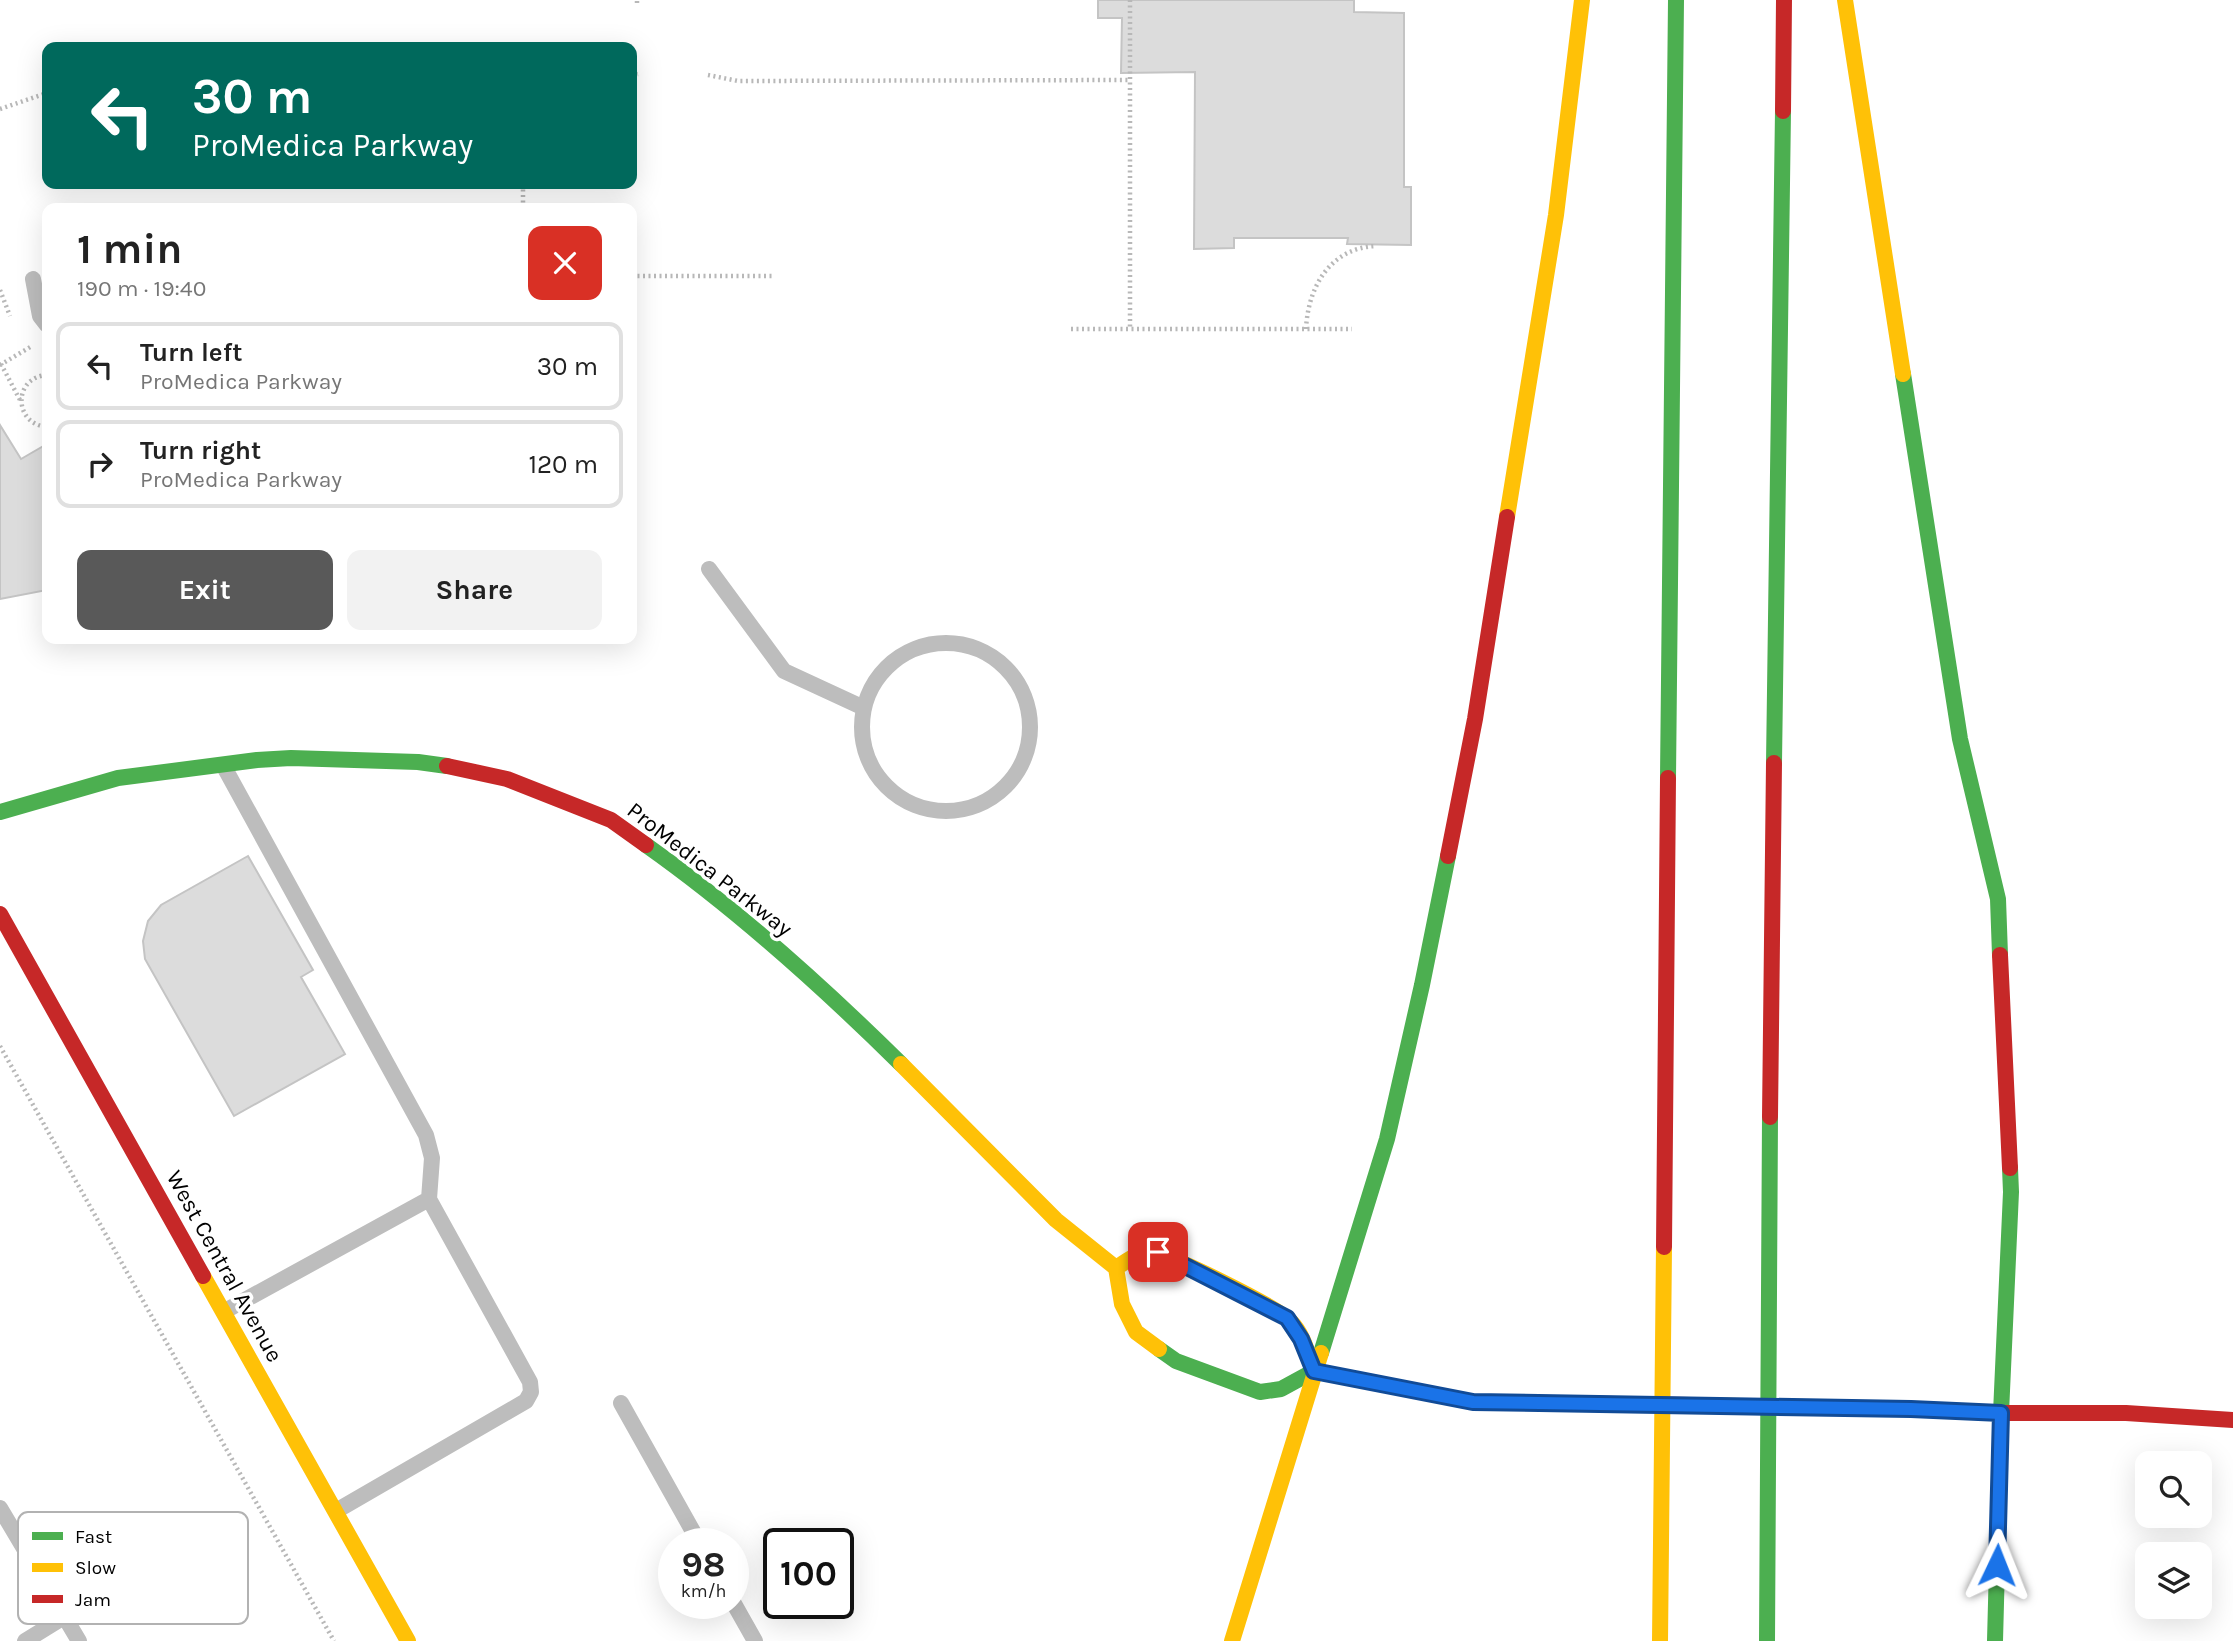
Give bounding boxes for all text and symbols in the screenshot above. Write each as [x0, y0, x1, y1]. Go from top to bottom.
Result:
text: 30 m [192, 68, 312, 125]
icon: left [77, 70, 168, 161]
text: ProMedica Parkway [192, 127, 473, 164]
text: 1 min [77, 224, 182, 274]
button: close [528, 226, 602, 300]
text: 190 m · 19:40 [77, 275, 206, 302]
text: Turn left [140, 337, 242, 368]
icon: left [81, 347, 119, 385]
text: 30 m [537, 351, 598, 382]
text: ProMedica Parkway [140, 368, 342, 395]
text: Turn right [140, 435, 261, 466]
icon: right [81, 445, 119, 483]
text: 120 m [528, 449, 598, 480]
text: ProMedica Parkway [140, 466, 342, 493]
button: Exit [77, 550, 333, 630]
button: Share [347, 550, 602, 630]
street label: ProMedica Parkway [622, 797, 798, 942]
street label: West Central Avenue [161, 1166, 288, 1367]
pin [1128, 1222, 1188, 1282]
icon: arrive [1139, 1233, 1177, 1271]
map controls [2135, 1451, 2212, 1619]
button: search [2135, 1451, 2212, 1528]
legend [18, 1512, 248, 1624]
text: Fast [75, 1526, 112, 1548]
speed limit sign: 100 [763, 1528, 854, 1619]
position arrow [1960, 1528, 2034, 1602]
button: layers [2135, 1542, 2212, 1619]
text: 98 [682, 1544, 725, 1585]
text: Slow [75, 1557, 116, 1579]
text: km/h [681, 1580, 726, 1602]
text: Jam [75, 1589, 111, 1611]

